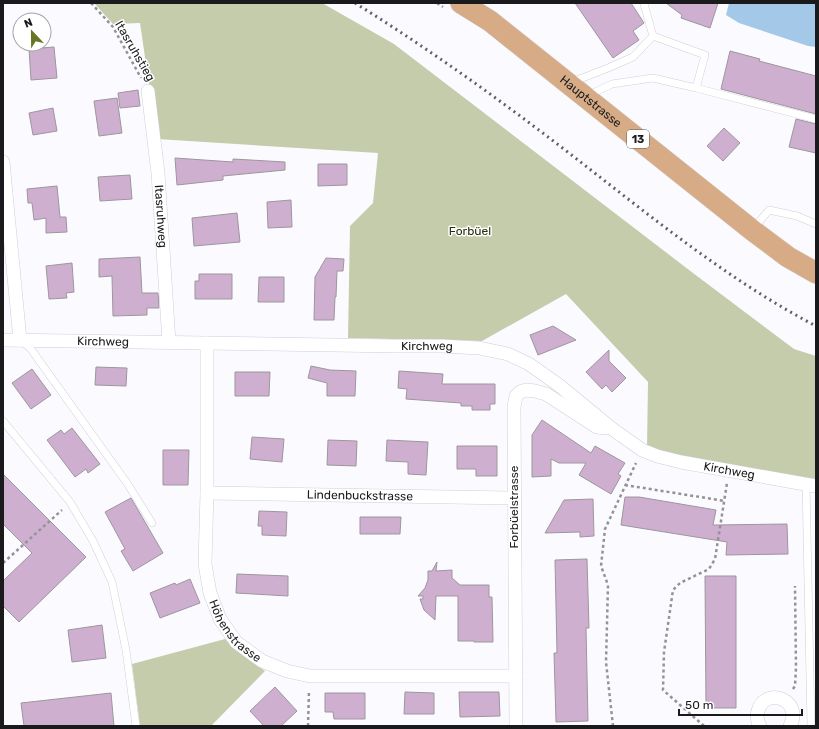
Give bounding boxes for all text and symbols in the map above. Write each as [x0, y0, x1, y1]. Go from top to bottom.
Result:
north arrow [12, 12, 52, 52]
text: N [22, 16, 35, 31]
street label: Itasruhstieg [112, 18, 158, 84]
street label: Hauptstrasse [557, 72, 625, 130]
road number: 13 [627, 130, 649, 148]
street label: Itasruhweg [152, 184, 170, 248]
park label: Forbüel [449, 224, 491, 238]
street label: Kirchweg [77, 334, 129, 349]
street label: Kirchweg [401, 339, 453, 354]
street label: Kirchweg [703, 459, 756, 482]
street label: Forbüelstrasse [507, 465, 521, 549]
street label: Lindenbuckstrasse [307, 488, 413, 503]
street label: Höhenstrasse [206, 598, 264, 665]
scale bar [679, 691, 802, 717]
text: 50 m [685, 698, 713, 712]

